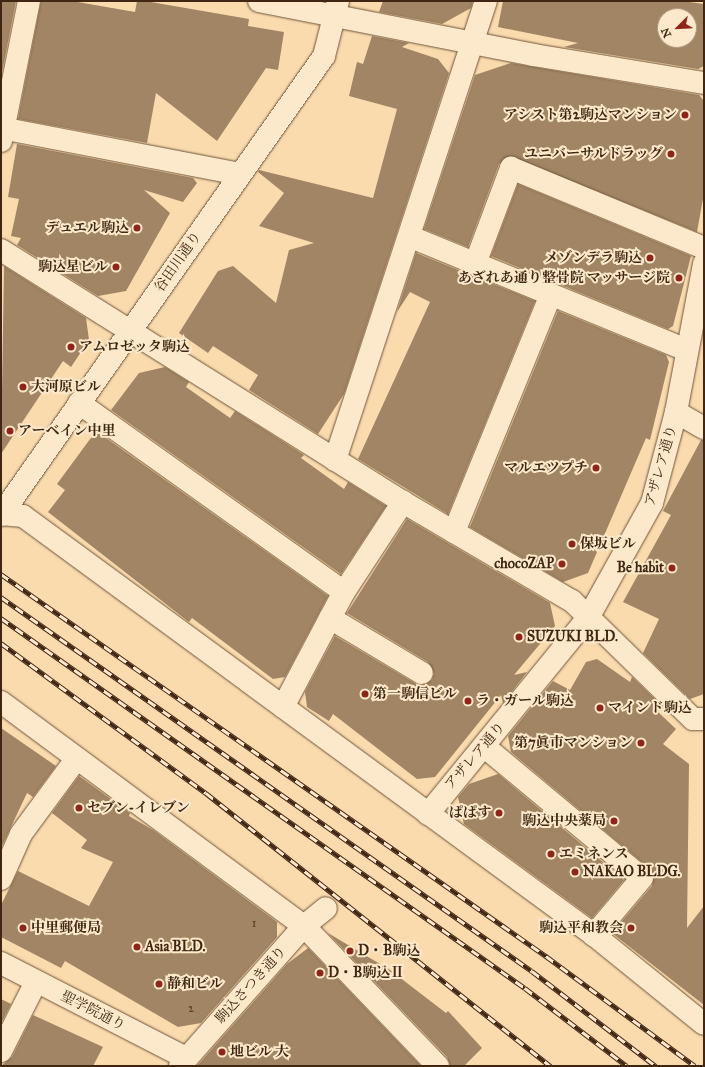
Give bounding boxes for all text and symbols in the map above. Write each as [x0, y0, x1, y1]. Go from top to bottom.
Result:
north arrow [657, 8, 697, 48]
text: N [659, 26, 674, 40]
place label: アシスト第2駒込マンション [502, 107, 677, 123]
marker: アシスト第2駒込マンション [680, 110, 690, 120]
place label: ユニバーサルドラッグ [523, 146, 663, 162]
marker: ユニバーサルドラッグ [666, 149, 676, 159]
place label: デュエル駒込 [45, 220, 129, 236]
marker: デュエル駒込 [132, 223, 142, 233]
street label: 谷田川通り [151, 229, 205, 295]
place label: メゾンデラ駒込 [544, 250, 642, 266]
marker: メゾンデラ駒込 [645, 253, 655, 263]
place label: 駒込星ビル [38, 259, 108, 275]
marker: 駒込星ビル [111, 262, 121, 272]
place label: あざれあ通り整骨院 マッサージ院 [457, 270, 670, 286]
marker: あざれあ通り整骨院 マッサージ院 [673, 272, 685, 284]
place label: アムロゼッタ駒込 [79, 339, 191, 355]
marker: アムロゼッタ駒込 [66, 342, 76, 352]
place label: 大河原ビル [31, 379, 101, 395]
marker: 大河原ビル [18, 382, 28, 392]
place label: アーベイン中里 [18, 423, 116, 439]
street label: アザレア通り [641, 423, 681, 509]
marker: アーベイン中里 [5, 426, 15, 436]
place label: マルエツプチ [504, 460, 588, 476]
marker: マルエツプチ [591, 463, 601, 473]
place label: 保坂ビル [580, 536, 636, 552]
marker: 保坂ビル [567, 539, 577, 549]
place label: chocoZAP [494, 556, 554, 572]
marker: chocoZAP [557, 559, 567, 569]
place label: Be habit [617, 560, 664, 576]
marker: Be habit [667, 563, 677, 573]
place label: SUZUKI BLD. [527, 629, 618, 645]
marker: SUZUKI BLD. [514, 632, 524, 642]
place label: 第一駒信ビル [373, 686, 457, 702]
marker: 第一駒信ビル [360, 689, 370, 699]
place label: ラ・ガール駒込 [476, 693, 574, 709]
marker: ラ・ガール駒込 [463, 696, 473, 706]
place label: マインド駒込 [608, 700, 692, 716]
marker: マインド駒込 [595, 703, 605, 713]
street label: アザレア通り [441, 719, 509, 793]
place label: 第7眞市マンション [514, 735, 633, 751]
marker: 第7眞市マンション [636, 738, 646, 748]
place label: セブン-イレブン [87, 800, 191, 816]
marker: セブン-イレブン [74, 803, 84, 813]
place label: ぱぱす [449, 805, 491, 821]
marker: ぱぱす [494, 808, 504, 818]
place label: 駒込中央薬局 [522, 813, 606, 829]
marker: 駒込中央薬局 [609, 816, 619, 826]
place label: エミネンス [559, 846, 629, 862]
marker: エミネンス [546, 849, 556, 859]
place label: NAKAO BLDG. [583, 864, 681, 880]
marker: NAKAO BLDG. [570, 867, 580, 877]
house number: 1 [252, 917, 256, 931]
place label: 中里郵便局 [31, 920, 101, 936]
place label: 駒込平和教会 [539, 920, 623, 936]
marker: 中里郵便局 [18, 923, 28, 933]
marker: 駒込平和教会 [626, 923, 636, 933]
place label: Asia BLD. [145, 939, 205, 955]
marker: Asia BLD. [132, 942, 142, 952]
street label: 駒込さつき通り [212, 943, 290, 1027]
place label: D・B駒込 [358, 943, 420, 959]
marker: D・B駒込 [345, 946, 355, 956]
place label: D・B駒込Ⅱ [328, 965, 404, 981]
marker: D・B駒込Ⅱ [315, 968, 325, 978]
place label: 静和ビル [167, 976, 223, 992]
marker: 静和ビル [154, 979, 164, 989]
street label: 聖学院通り [58, 988, 128, 1034]
house number: 2 [188, 1002, 194, 1016]
place label: 地ビル 大 [230, 1044, 289, 1060]
marker: 地ビル 大 [217, 1047, 227, 1057]

